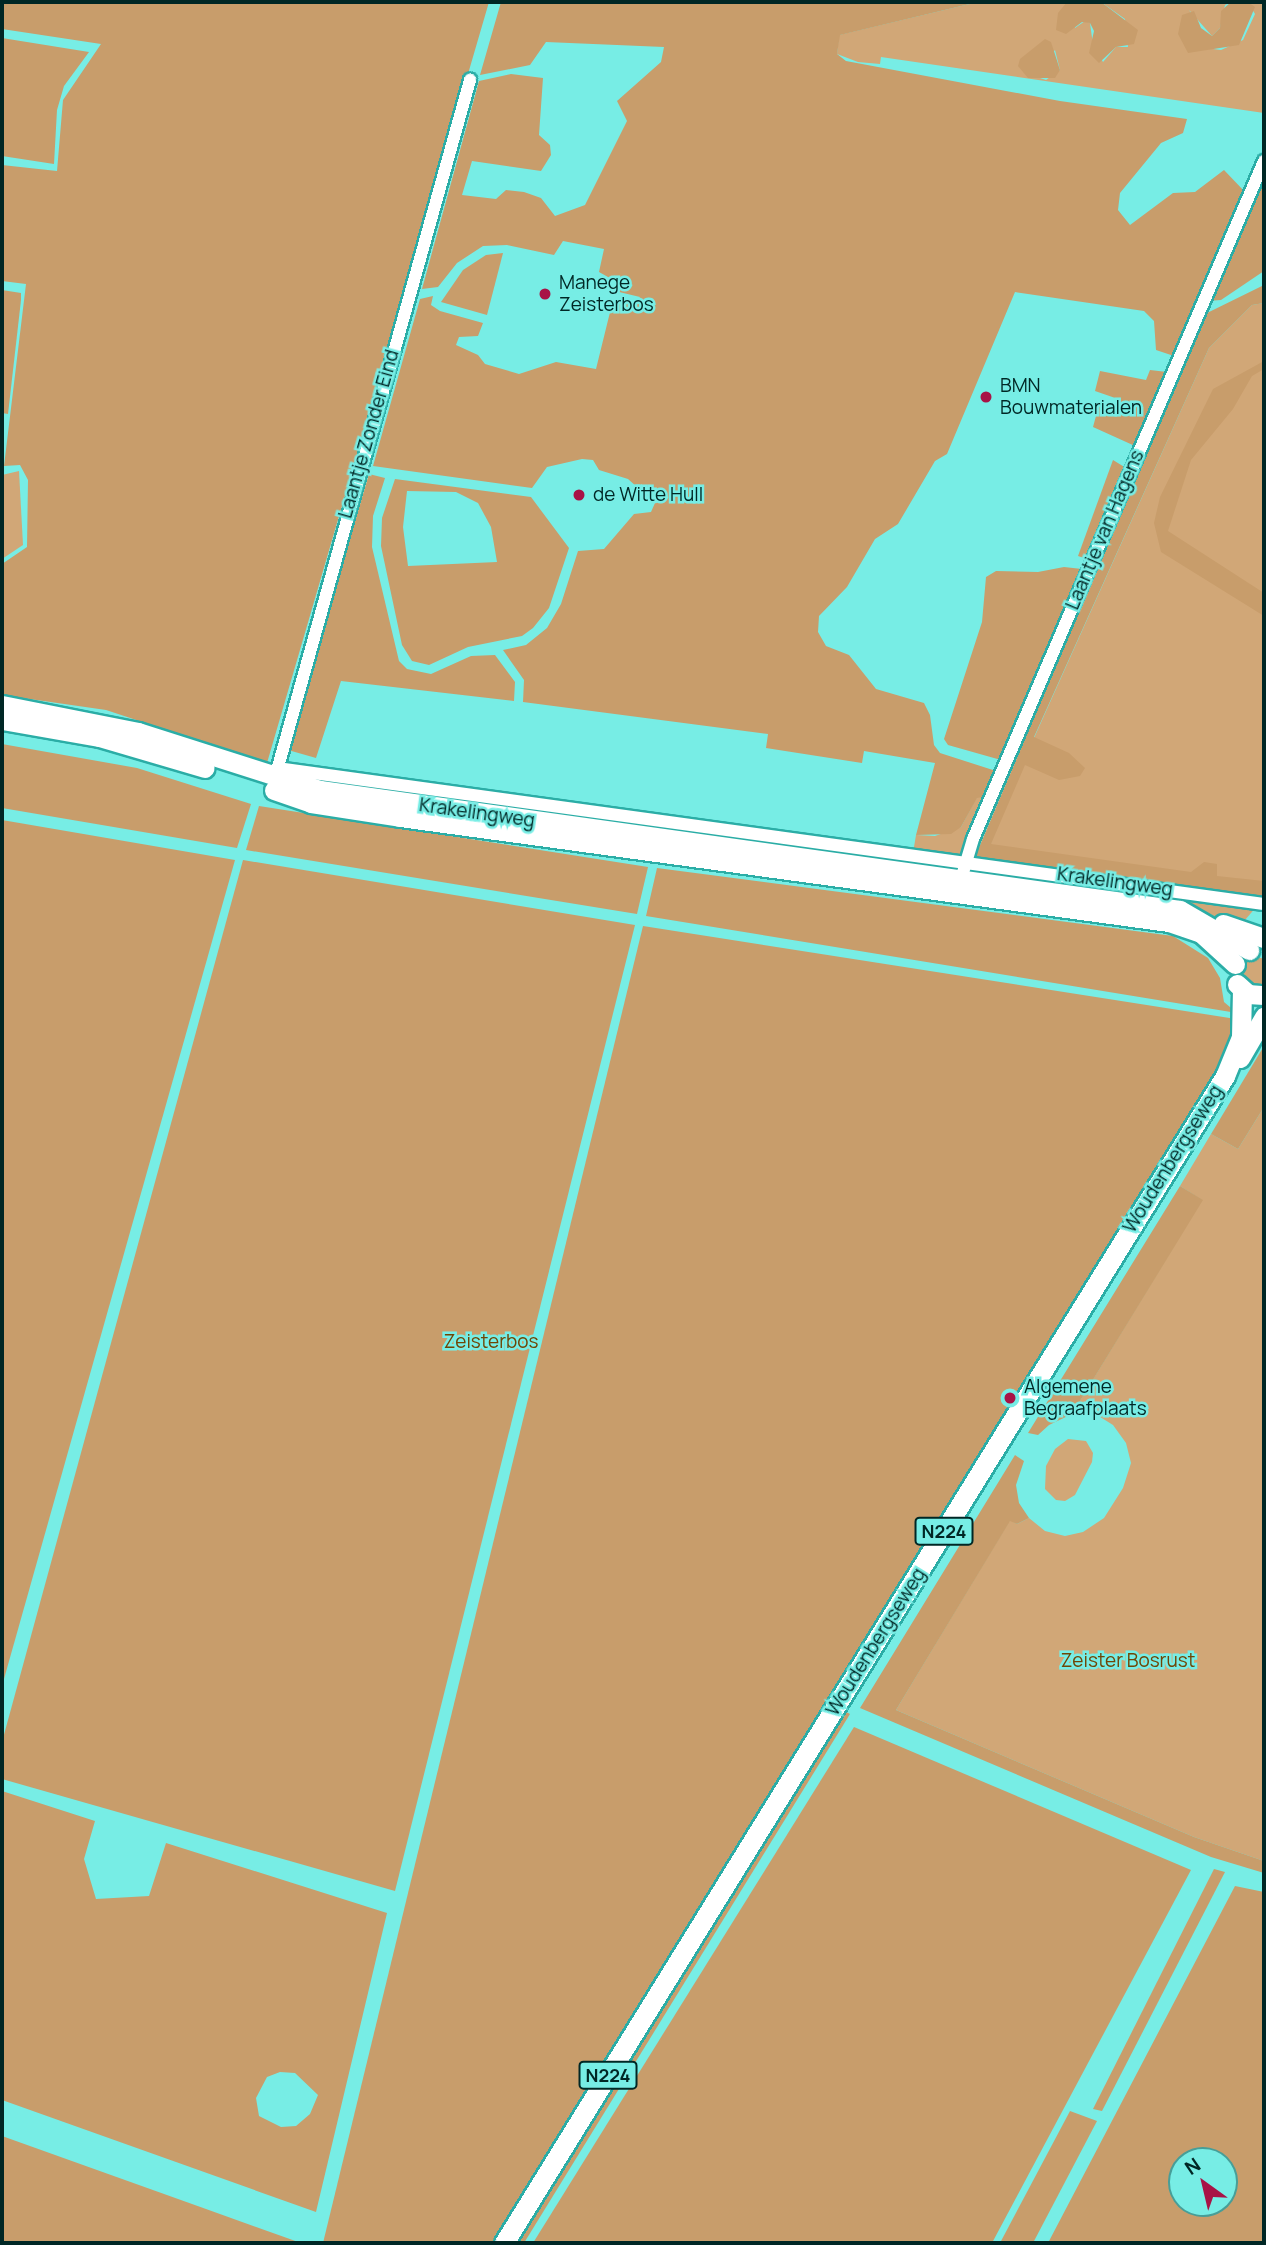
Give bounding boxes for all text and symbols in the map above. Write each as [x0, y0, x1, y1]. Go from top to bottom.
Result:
place label: Manege Zeisterbos [559, 272, 654, 316]
marker: Manege Zeisterbos [537, 286, 553, 302]
street label: Laantje Zonder Eind [334, 347, 404, 521]
place label: BMN Bouwmaterialen [1000, 375, 1142, 419]
marker: BMN Bouwmaterialen [978, 389, 994, 405]
street label: Laantje van Hagens [1061, 447, 1149, 613]
place label: de Witte Hull [593, 484, 703, 506]
marker: de Witte Hull [571, 487, 587, 503]
street label: Krakelingweg [418, 794, 536, 832]
street label: Krakelingweg [1056, 863, 1174, 901]
street label: Woudenbergseweg [1118, 1081, 1228, 1237]
park label: Zeisterbos [444, 1331, 538, 1353]
place label: Algemene Begraafplaats [1024, 1376, 1147, 1420]
marker: Algemene Begraafplaats [1002, 1390, 1018, 1406]
road number: N224 [914, 1516, 974, 1546]
street label: Woudenbergseweg [821, 1564, 931, 1720]
park label: Zeister Bosrust [1061, 1650, 1195, 1672]
road number: N224 [578, 2060, 638, 2090]
north arrow [1168, 2147, 1238, 2217]
text: N [1179, 2152, 1205, 2181]

